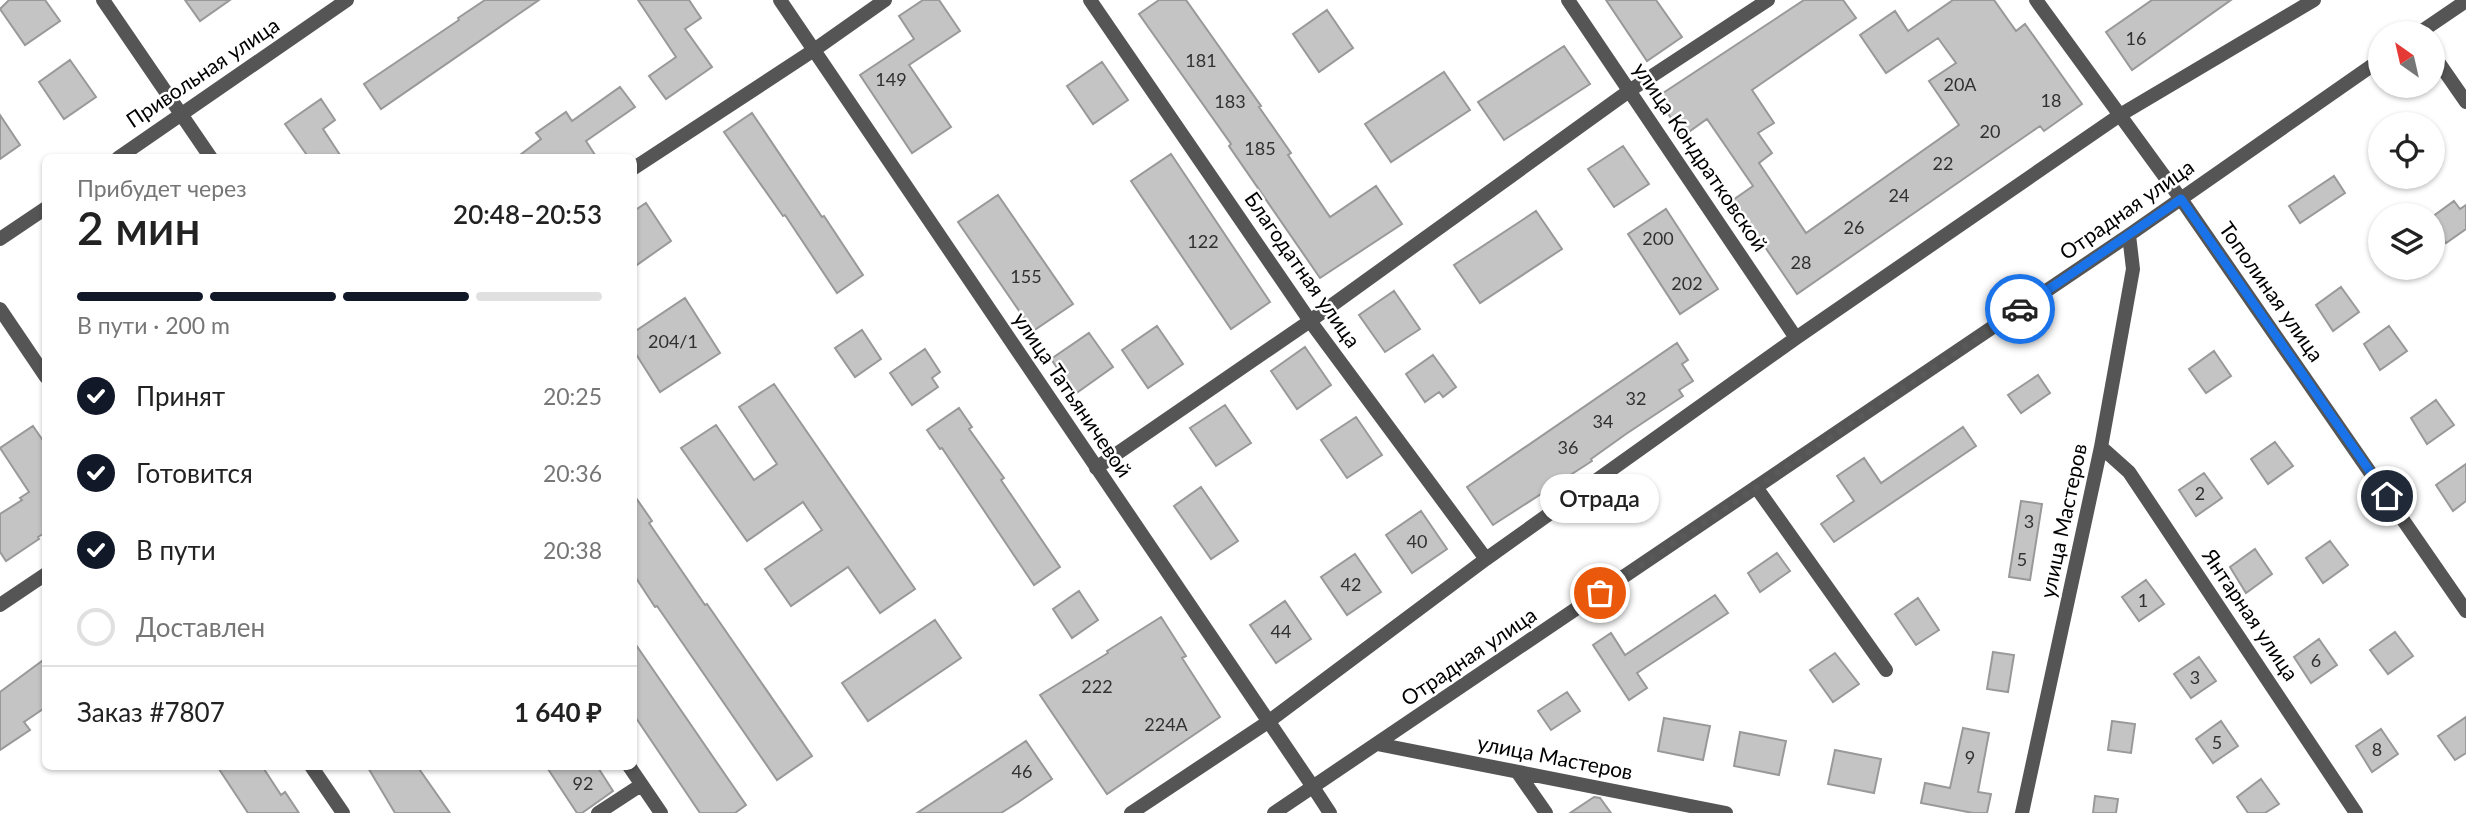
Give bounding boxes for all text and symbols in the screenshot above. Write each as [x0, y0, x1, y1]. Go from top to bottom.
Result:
street label: Привольная улица [121, 11, 283, 132]
north arrow [2368, 21, 2445, 98]
map controls [2368, 21, 2445, 280]
house number: 16 [2126, 27, 2146, 49]
house number: 181 [1185, 49, 1217, 71]
street label: улица Кондратковской [1629, 57, 1774, 255]
house number: 149 [875, 68, 907, 90]
house number: 20А [1943, 73, 1977, 95]
house number: 18 [2041, 89, 2061, 111]
house number: 183 [1214, 90, 1246, 112]
button: locate [2368, 112, 2445, 189]
house number: 20 [1980, 120, 2000, 142]
house number: 185 [1244, 137, 1276, 159]
house number: 22 [1933, 152, 1953, 174]
street label: Отрадная улица [2054, 153, 2198, 264]
text: Прибудет через [77, 174, 247, 202]
house number: 24 [1889, 184, 1909, 206]
street label: Благодатная улица [1240, 186, 1366, 352]
text: 20:48–20:53 [453, 198, 602, 230]
text: 2 мин [77, 200, 201, 255]
button: layers [2368, 203, 2445, 280]
house number: 26 [1844, 216, 1864, 238]
street label: Тополиная улица [2215, 216, 2330, 366]
house number: 200 [1642, 227, 1674, 249]
house number: 122 [1187, 230, 1219, 252]
house number: 28 [1791, 251, 1811, 273]
house number: 155 [1010, 265, 1042, 287]
house number: 202 [1671, 272, 1703, 294]
courier [1985, 274, 2055, 344]
icon: car [2001, 290, 2039, 328]
street label: улица Татьяничевой [1009, 307, 1138, 482]
text: В пути · 200 m [77, 311, 230, 339]
house number: 204/1 [648, 330, 698, 352]
icon: check [77, 377, 115, 415]
text: Принят [136, 380, 225, 412]
text: 20:25 [543, 382, 602, 410]
house number: 32 [1626, 387, 1646, 409]
house number: 34 [1593, 410, 1613, 432]
house number: 36 [1558, 436, 1578, 458]
street label: улица Мастеров [2034, 441, 2091, 600]
icon: check [77, 454, 115, 492]
text: Готовится [136, 457, 253, 489]
text: 20:36 [543, 459, 602, 487]
pin [2357, 466, 2417, 526]
callout: Отрада [1540, 474, 1660, 523]
icon: home [2368, 477, 2406, 515]
house number: 2 [2195, 482, 2205, 504]
text: Отрада [1559, 484, 1640, 512]
house number: 3 [2024, 510, 2034, 532]
house number: 40 [1407, 530, 1427, 552]
icon: check [77, 531, 115, 569]
text: В пути [136, 534, 216, 566]
text: 20:38 [543, 536, 602, 564]
street label: Янтарная улица [2197, 543, 2305, 685]
house number: 5 [2017, 548, 2027, 570]
pin [1570, 563, 1630, 623]
house number: 42 [1341, 573, 1361, 595]
icon: bag [1581, 574, 1619, 612]
house number: 1 [2138, 589, 2148, 611]
street label: Отрадная улица [1396, 601, 1541, 710]
text: Доставлен [136, 611, 265, 643]
house number: 44 [1271, 620, 1291, 642]
house number: 6 [2311, 649, 2321, 671]
house number: 3 [2190, 666, 2200, 688]
house number: 222 [1081, 675, 1113, 697]
text: Заказ #7807 [77, 696, 225, 728]
text: 1 640 ₽ [514, 696, 602, 728]
house number: 224А [1144, 713, 1189, 735]
street label: улица Мастеров [1475, 729, 1635, 784]
house number: 5 [2212, 731, 2222, 753]
house number: 8 [2372, 738, 2382, 760]
house number: 9 [1965, 746, 1975, 768]
house number: 46 [1012, 760, 1032, 782]
house number: 92 [573, 772, 593, 794]

